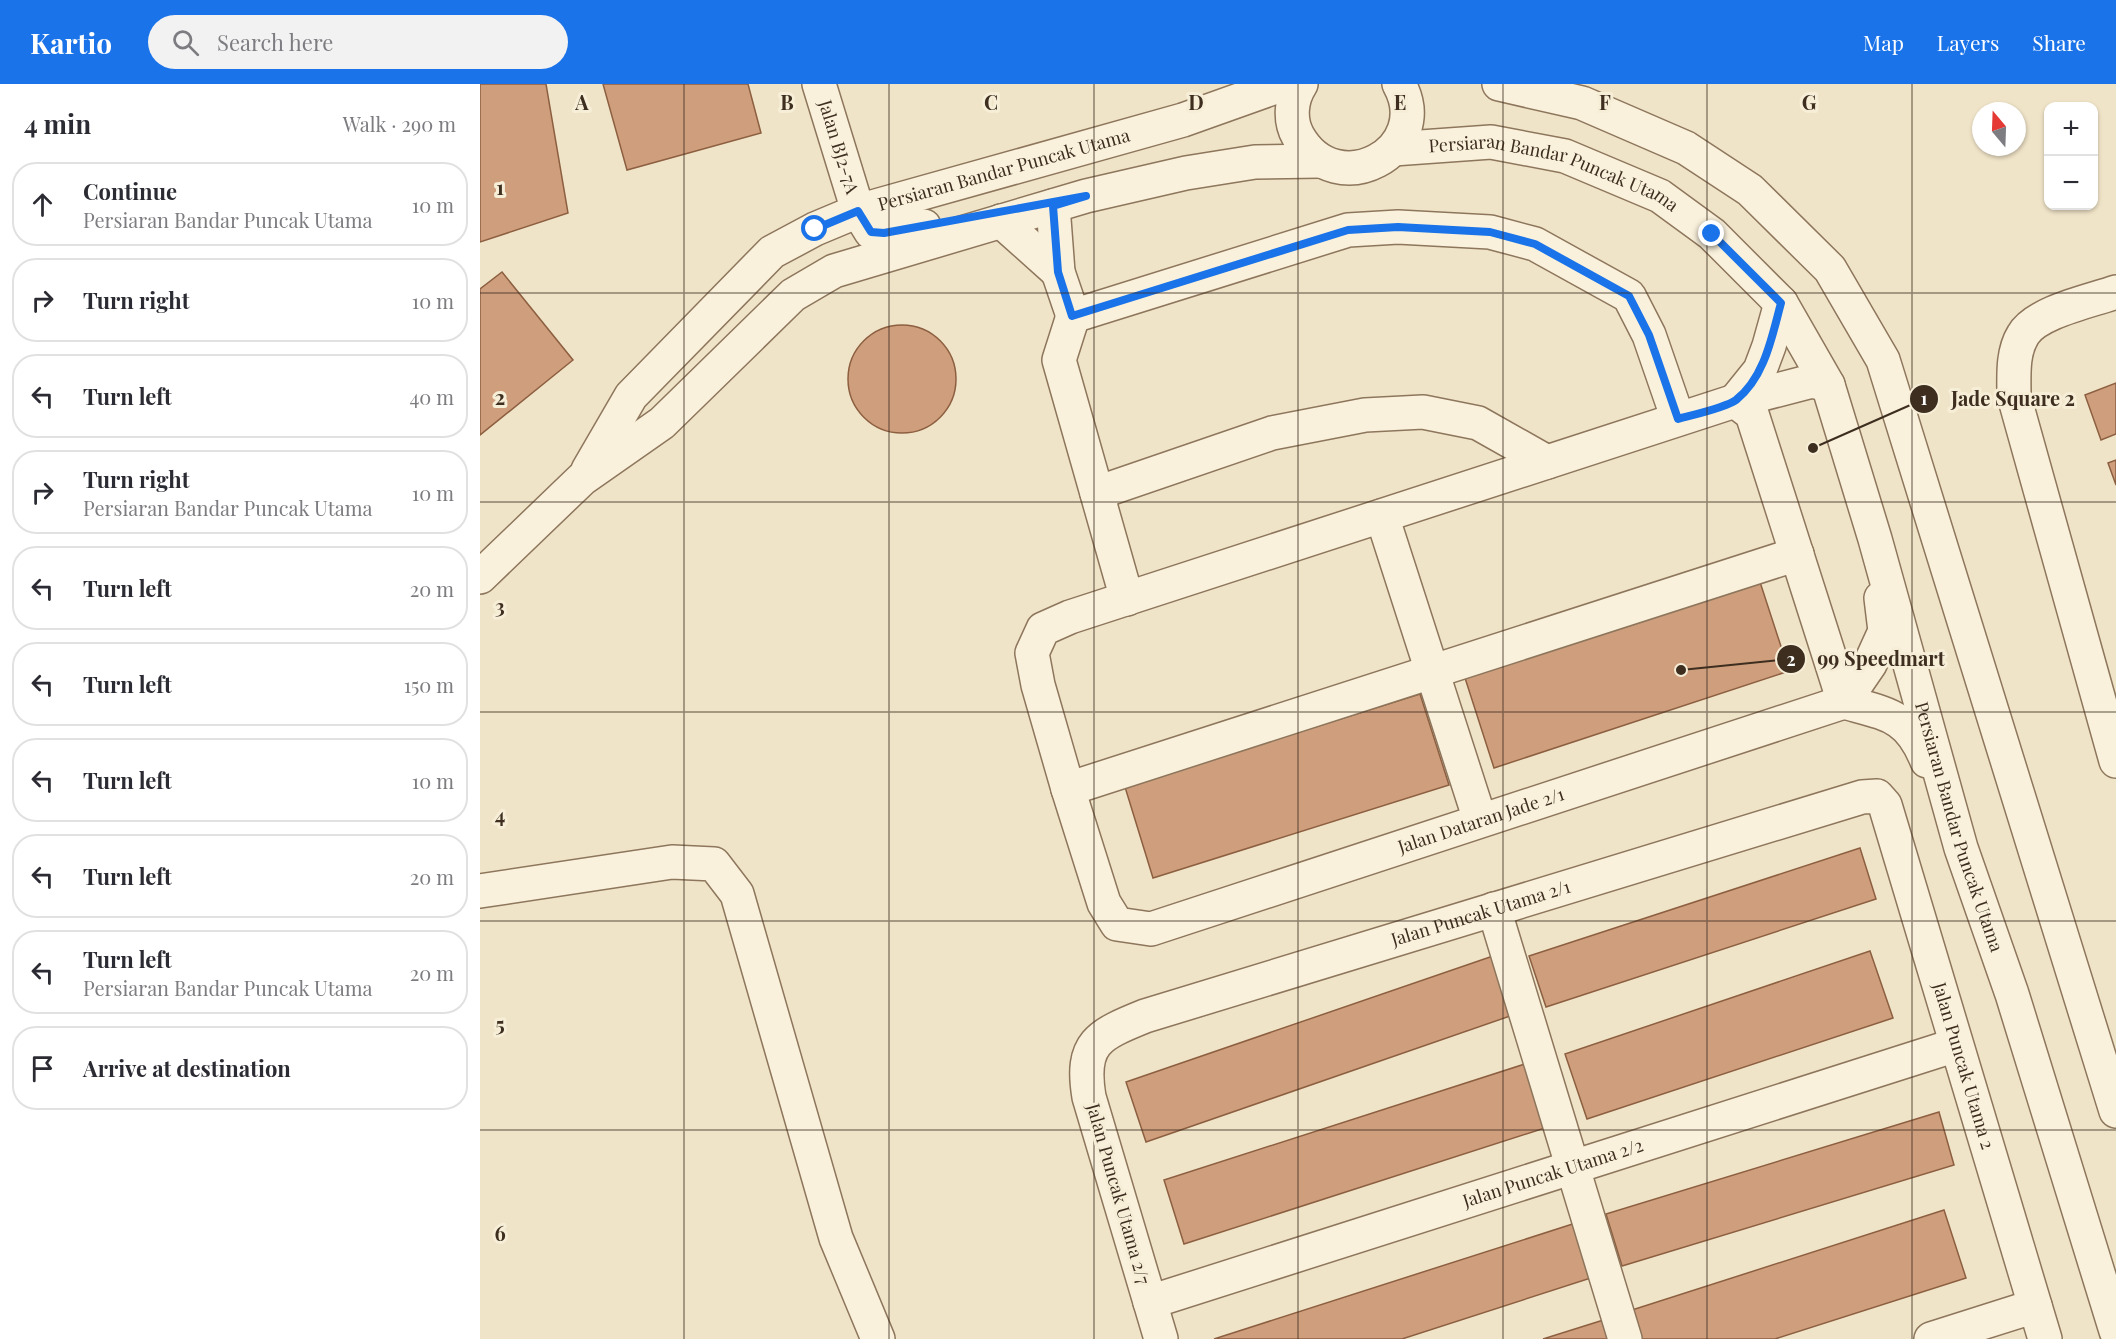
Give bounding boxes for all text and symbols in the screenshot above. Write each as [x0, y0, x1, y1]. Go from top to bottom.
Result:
search box [148, 15, 568, 69]
text: Kartio [30, 24, 112, 61]
icon: search [169, 26, 202, 59]
text: Search here [217, 27, 333, 57]
text: Map [1863, 28, 1904, 56]
text: Layers [1937, 28, 1999, 56]
text: Share [2032, 28, 2086, 56]
text: A [574, 88, 589, 115]
text: B [780, 88, 794, 115]
text: C [984, 88, 998, 115]
text: D [1188, 88, 1204, 115]
text: E [1394, 88, 1406, 115]
text: F [1599, 88, 1611, 115]
text: G [1802, 88, 1817, 115]
street label: Jalan BJ2-7A [813, 96, 865, 197]
north arrow [1972, 102, 2026, 156]
map controls [2044, 102, 2098, 210]
button: + [2044, 102, 2098, 156]
text: 4 min [24, 106, 91, 141]
text: Walk · 290 m [343, 110, 456, 137]
street label: Persiaran Bandar Puncak Utama [875, 122, 1132, 216]
street label: Persiaran Bandar Puncak Utama [1428, 129, 1684, 217]
button: − [2044, 156, 2098, 210]
text: 1 [496, 173, 504, 200]
text: Continue [83, 176, 177, 206]
icon: ahead [26, 188, 59, 221]
text: 10 m [412, 191, 454, 218]
text: Persiaran Bandar Puncak Utama [83, 206, 373, 233]
route start [801, 215, 827, 241]
route end [1698, 220, 1724, 246]
icon: right [26, 284, 59, 317]
text: Turn right [83, 285, 189, 315]
text: 10 m [412, 287, 454, 314]
icon: left [26, 380, 59, 413]
callout: Jade Square 2 [1909, 380, 2087, 418]
text: Turn left [83, 381, 172, 411]
text: 40 m [409, 383, 454, 410]
text: 2 [495, 383, 505, 410]
text: Jade Square 2 [1950, 384, 2075, 411]
text: 1 [1921, 386, 1928, 410]
text: Turn right [83, 464, 189, 494]
icon: right [26, 476, 59, 509]
text: 10 m [412, 479, 454, 506]
text: Persiaran Bandar Puncak Utama [83, 494, 373, 521]
icon: left [26, 572, 59, 605]
text: Turn left [83, 573, 172, 603]
text: 20 m [410, 575, 454, 602]
text: 3 [495, 592, 505, 619]
callout: 99 Speedmart [1776, 640, 1957, 678]
text: 99 Speedmart [1817, 644, 1946, 671]
text: 2 [1786, 647, 1796, 671]
icon: left [26, 668, 59, 701]
text: Turn left [83, 669, 172, 699]
text: 150 m [404, 671, 454, 698]
street label: Persiaran Bandar Puncak Utama [1910, 699, 2009, 955]
icon: left [26, 764, 59, 797]
text: Turn left [83, 765, 172, 795]
text: 10 m [412, 767, 454, 794]
street label: Jalan Dataran Jade 2/1 [1394, 781, 1568, 859]
text: 4 [495, 801, 505, 828]
icon: left [26, 860, 59, 893]
text: Turn left [83, 861, 172, 891]
text: 20 m [410, 863, 454, 890]
street label: Jalan Puncak Utama 2/1 [1387, 874, 1573, 951]
text: Turn left [83, 944, 172, 974]
icon: left [26, 956, 59, 989]
text: 20 m [410, 959, 454, 986]
text: Persiaran Bandar Puncak Utama [83, 974, 373, 1001]
street label: Jalan Puncak Utama 2 [1928, 978, 2000, 1152]
text: 5 [495, 1010, 505, 1037]
icon: arrive [26, 1052, 59, 1085]
text: Arrive at destination [83, 1053, 291, 1083]
street label: Jalan Puncak Utama 2/7 [1081, 1100, 1156, 1287]
street label: Jalan Puncak Utama 2/2 [1459, 1133, 1646, 1213]
text: 6 [494, 1219, 506, 1246]

